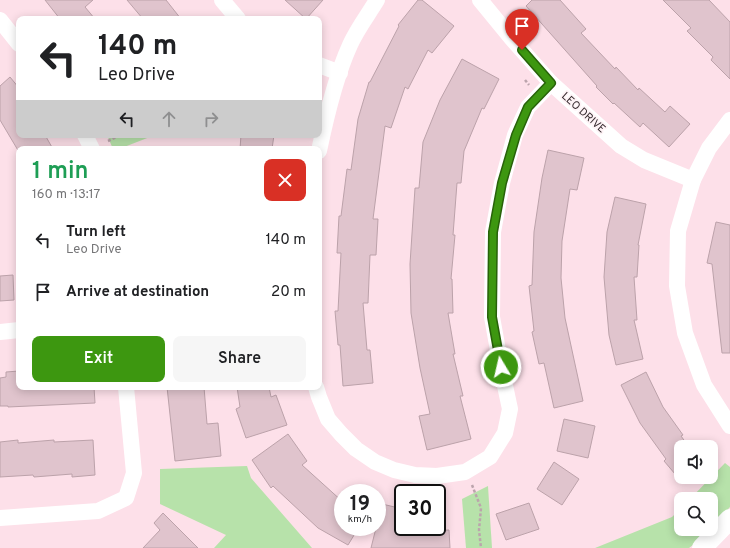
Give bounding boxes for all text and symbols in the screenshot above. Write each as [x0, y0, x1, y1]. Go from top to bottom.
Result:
pin [505, 9, 539, 50]
icon: arrive [511, 15, 533, 37]
text: 140 m [98, 29, 177, 65]
icon: left [32, 32, 84, 84]
text: Leo Drive [98, 64, 175, 87]
street label: LEO DRIVE [558, 89, 608, 136]
icon: left [116, 108, 138, 130]
icon: ahead [158, 108, 180, 130]
icon: right [200, 108, 222, 130]
text: 1 min [32, 157, 89, 187]
button: close [264, 159, 306, 201]
text: 160 m · 13:17 [32, 187, 100, 203]
text: Turn left [66, 223, 126, 242]
icon: left [32, 229, 54, 251]
text: 140 m [266, 231, 306, 250]
text: Leo Drive [66, 242, 122, 258]
icon: arrive [32, 281, 54, 303]
text: Arrive at destination [66, 283, 209, 302]
text: 20 m [271, 283, 306, 302]
button: Exit [32, 336, 165, 382]
button: Share [173, 336, 306, 382]
position arrow [480, 346, 522, 388]
map controls [674, 440, 718, 536]
button: sound [674, 440, 718, 484]
speed limit sign: 30 [394, 484, 446, 536]
text: 19 [350, 492, 370, 518]
button: search [674, 492, 718, 536]
text: km/h [348, 513, 372, 526]

